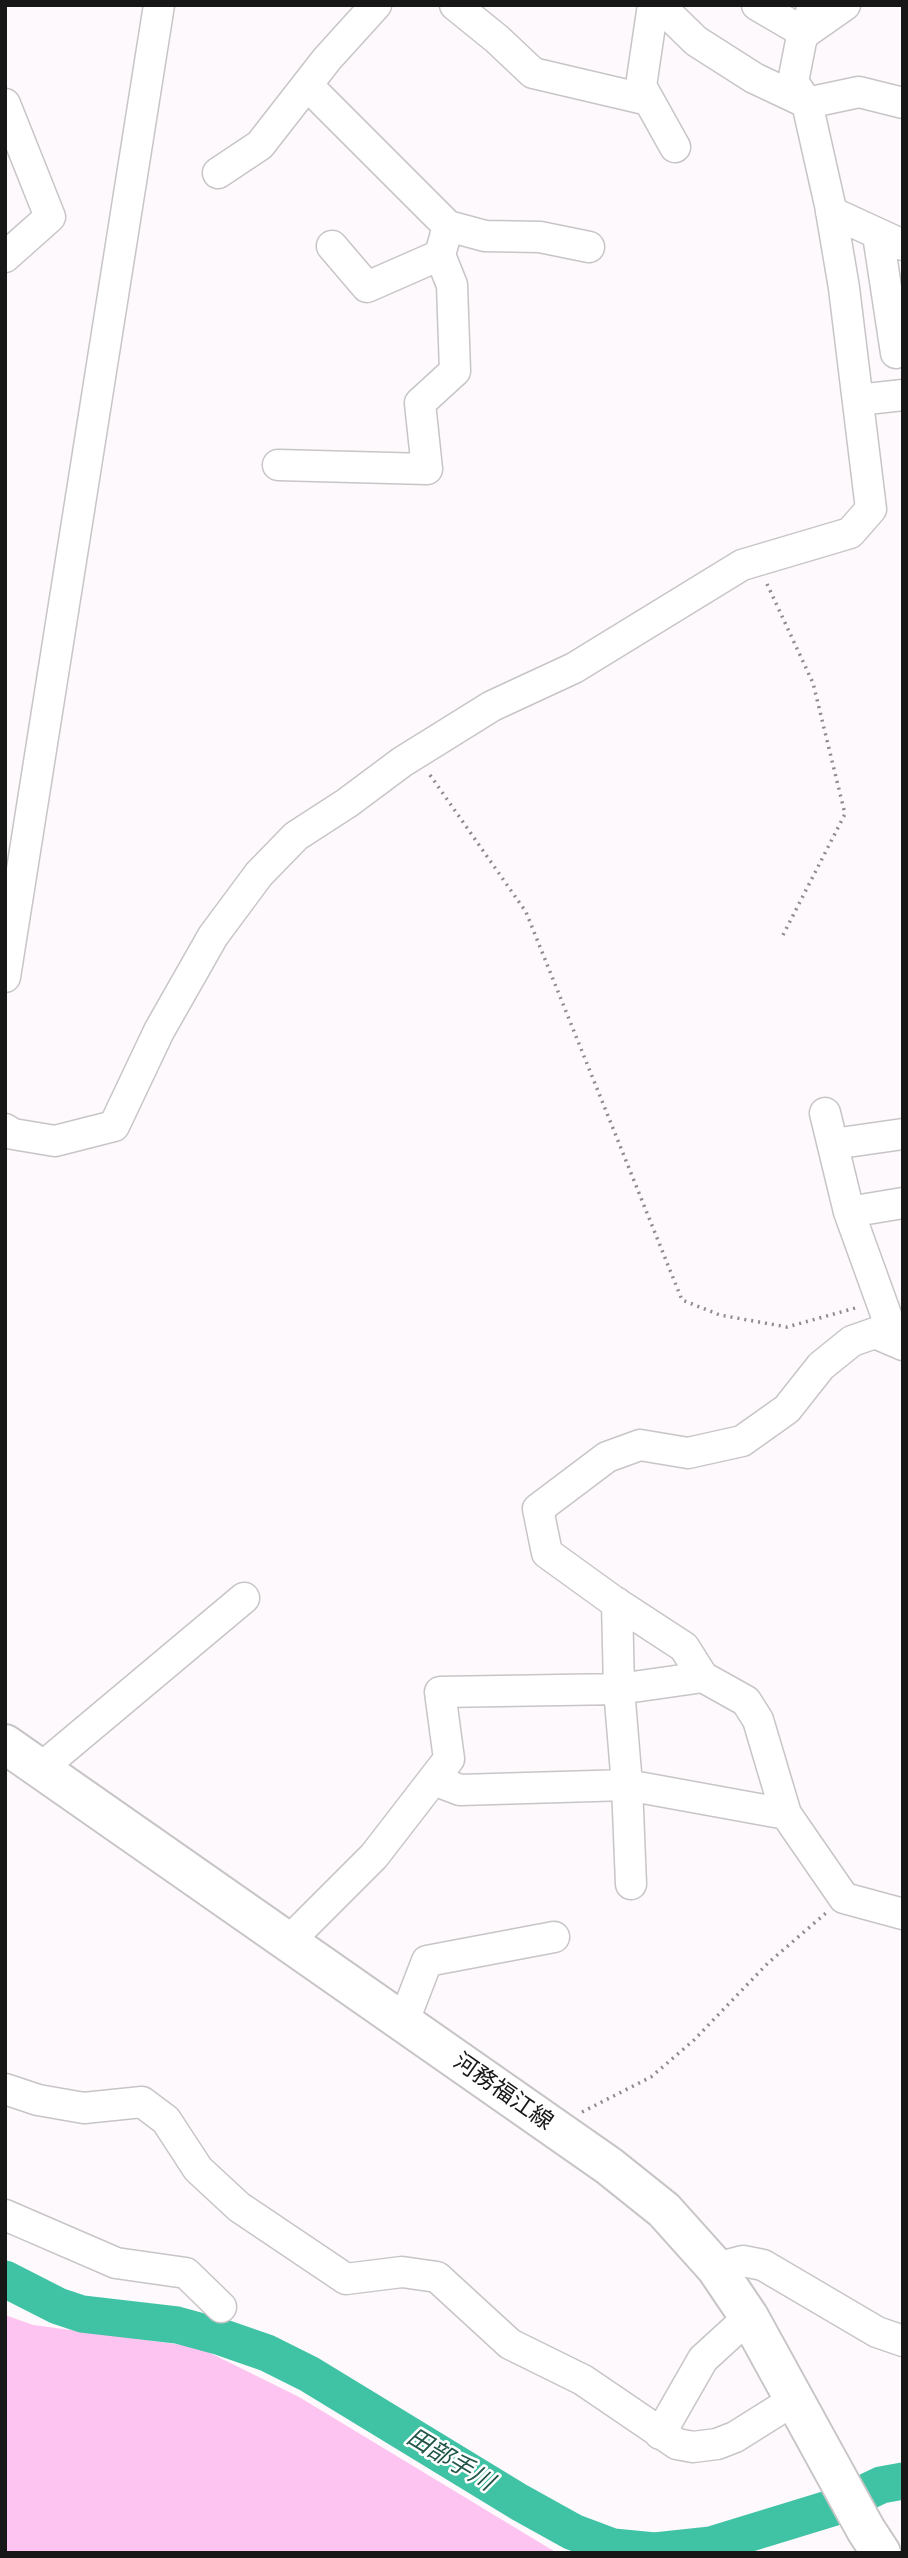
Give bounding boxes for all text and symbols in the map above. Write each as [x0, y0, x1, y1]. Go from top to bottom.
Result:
street label: 河務福江線 [448, 2048, 558, 2136]
water label: 田部手川 [401, 2423, 499, 2497]

